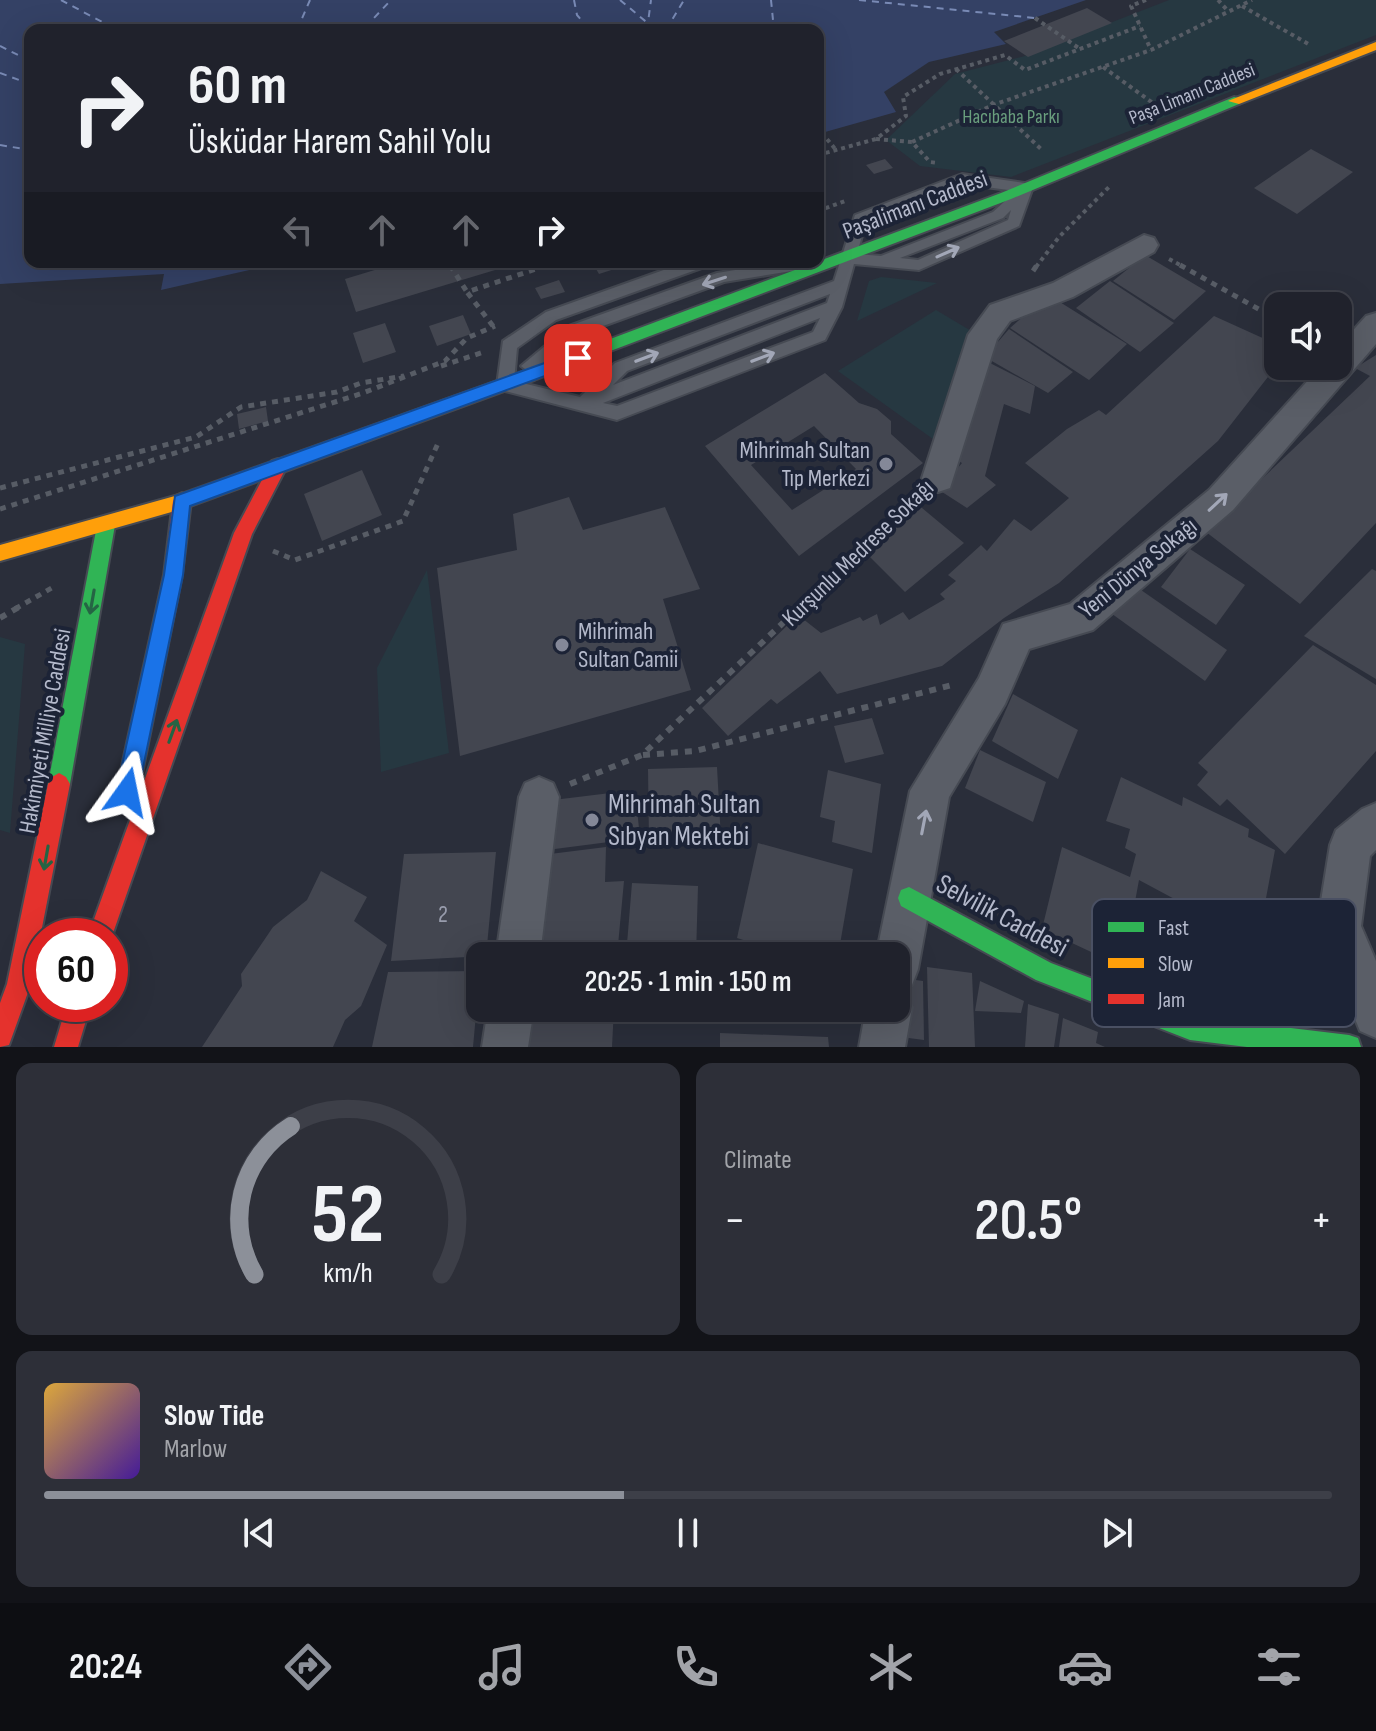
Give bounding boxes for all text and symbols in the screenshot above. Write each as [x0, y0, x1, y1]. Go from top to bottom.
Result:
text: 60 m [188, 53, 287, 120]
icon: right [56, 56, 160, 160]
street label: Paşa Limanı Caddesi [1126, 58, 1258, 130]
park label: Hacıbaba Parkı [962, 105, 1060, 129]
text: Üsküdar Harem Sahil Yolu [188, 121, 491, 164]
street label: Paşalimanı Caddesi [839, 164, 991, 246]
icon: left [276, 208, 320, 252]
icon: ahead [360, 208, 404, 252]
icon: ahead [444, 208, 488, 252]
icon: right [528, 208, 572, 252]
one-way arrow [936, 243, 960, 258]
one-way arrow [701, 274, 726, 289]
map controls [1264, 292, 1352, 380]
button: sound [1264, 292, 1352, 380]
pin [544, 324, 612, 392]
icon: arrive [556, 336, 600, 380]
one-way arrow [634, 349, 658, 363]
one-way arrow [750, 349, 775, 363]
place label: Mihrimah Sultan Tıp Merkezi [739, 436, 870, 493]
marker: Mihrimah Sultan Tıp Merkezi [877, 455, 895, 473]
street label: Kurşunlu Medrese Sokağı [776, 473, 940, 633]
one-way arrow [1208, 493, 1228, 512]
street label: Yeni Dünya Sokağı [1073, 512, 1203, 624]
one-way arrow [84, 589, 99, 614]
place label: Mihrimah Sultan Camii [578, 617, 678, 674]
street label: Hakimiyeti Milliye Caddesi [13, 626, 77, 836]
marker: Mihrimah Sultan Camii [553, 636, 571, 654]
one-way arrow [167, 718, 182, 743]
position arrow [85, 750, 169, 834]
place label: Mihrimah Sultan Sıbyan Mektebi [608, 788, 760, 853]
one-way arrow [917, 809, 932, 835]
marker: Mihrimah Sultan Sıbyan Mektebi [583, 811, 601, 829]
one-way arrow [38, 845, 53, 870]
street label: Selvilik Caddesi [931, 868, 1073, 964]
legend [1092, 899, 1356, 1027]
house number: 2 [438, 900, 448, 929]
text: Fast [1158, 915, 1189, 942]
speed limit sign: 60 [24, 918, 128, 1022]
text: Slow [1158, 951, 1193, 978]
text: 20:25 · 1 min · 150 m [585, 964, 792, 1000]
text: Jam [1157, 987, 1185, 1014]
text: Climate [724, 1145, 792, 1176]
text: 52 [312, 1166, 384, 1266]
text: 20.5° [974, 1185, 1082, 1257]
text: − [724, 1194, 746, 1247]
text: + [1310, 1194, 1332, 1247]
text: km/h [323, 1256, 373, 1291]
text: Slow Tide [164, 1398, 264, 1434]
text: Marlow [164, 1434, 227, 1465]
icon: previous [237, 1511, 281, 1555]
icon: pause [666, 1511, 710, 1555]
icon: next [1095, 1511, 1139, 1555]
icon: directions [280, 1639, 336, 1695]
icon: music [474, 1639, 530, 1695]
icon: phone [668, 1639, 724, 1695]
icon: climate [863, 1639, 919, 1695]
icon: car [1057, 1639, 1113, 1695]
icon: filters [1251, 1639, 1307, 1695]
text: 20:24 [69, 1646, 142, 1689]

